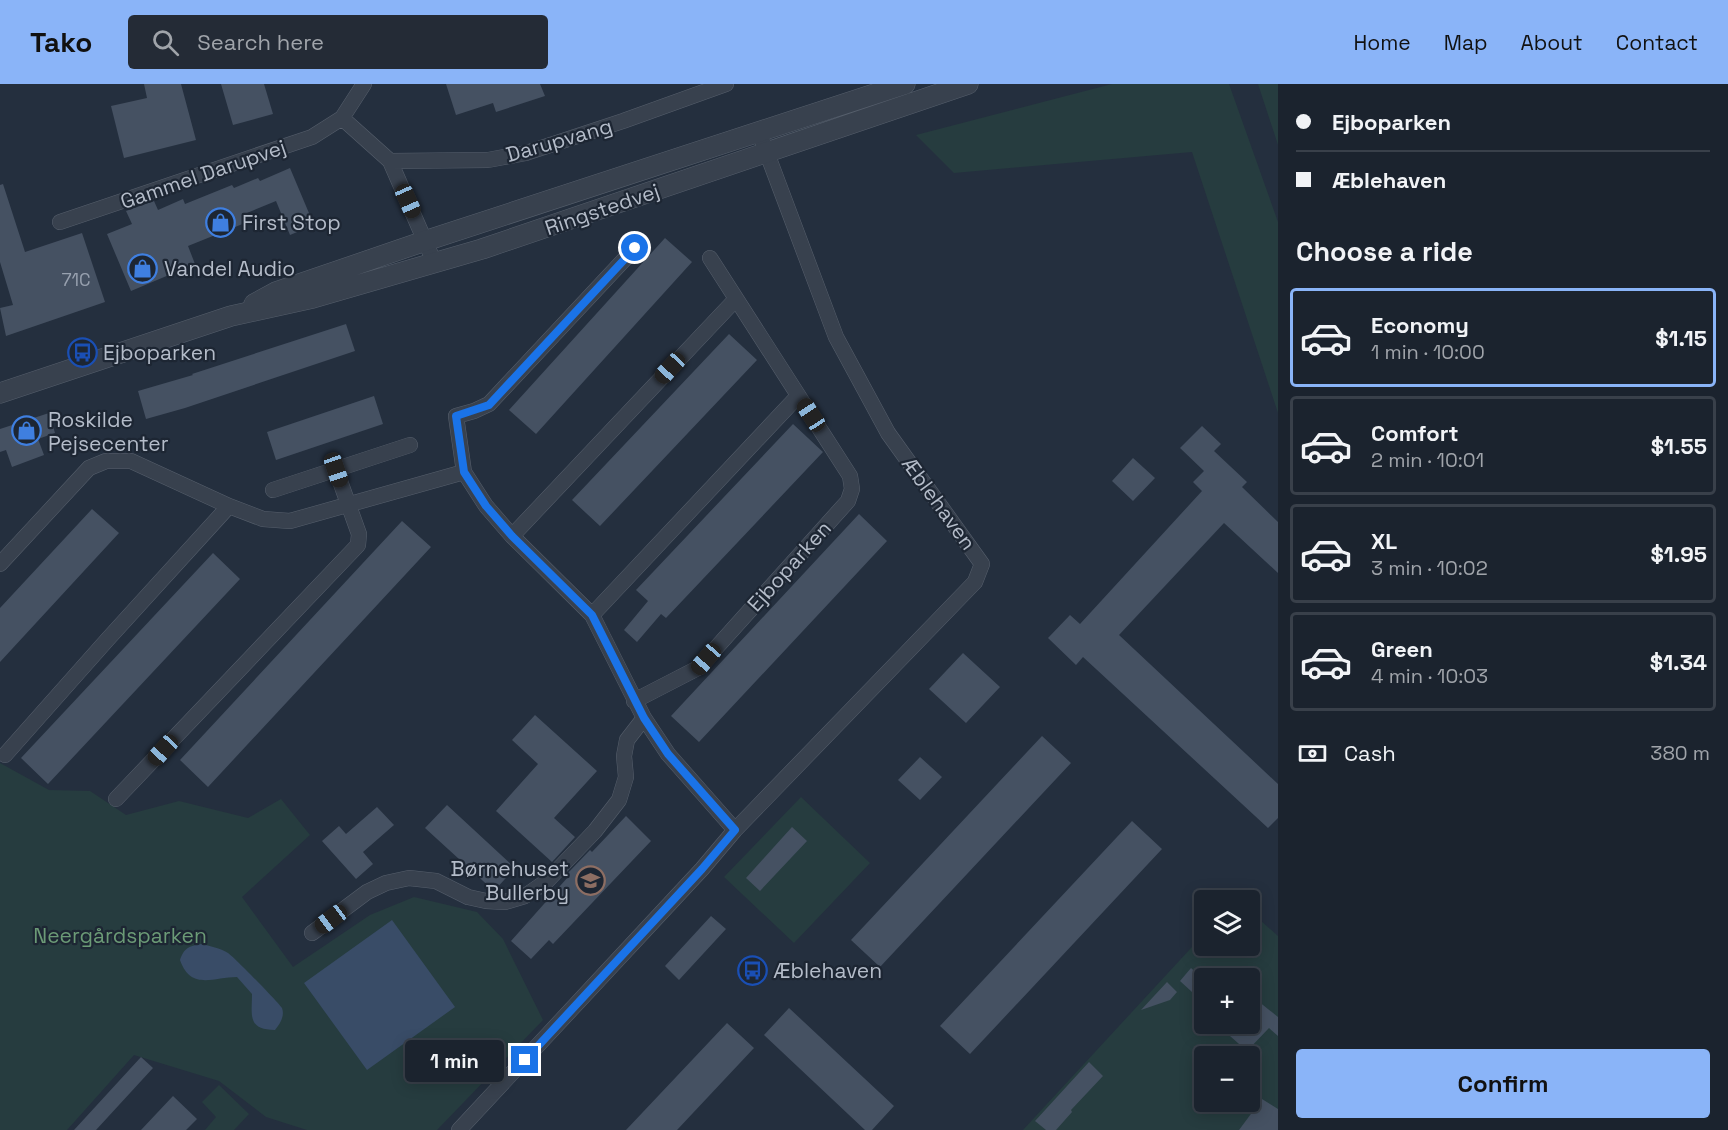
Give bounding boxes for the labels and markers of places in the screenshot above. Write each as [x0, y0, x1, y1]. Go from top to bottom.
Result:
shop icon: First Stop [205, 206, 237, 238]
place label: First Stop [242, 209, 341, 236]
shop icon: Vandel Audio [127, 252, 159, 284]
place label: Vandel Audio [164, 255, 295, 282]
bus stop icon: Ejboparken [66, 336, 98, 368]
place label: Ejboparken [103, 339, 216, 366]
place label: Roskilde Pejsecenter [48, 406, 169, 457]
shop icon: Roskilde Pejsecenter [11, 415, 43, 447]
place label: Børnehuset Bullerby [451, 855, 569, 906]
school or university icon: Børnehuset Bullerby [574, 864, 606, 896]
bus stop icon: Æblehaven [736, 954, 768, 986]
place label: Æblehaven [773, 957, 882, 984]

